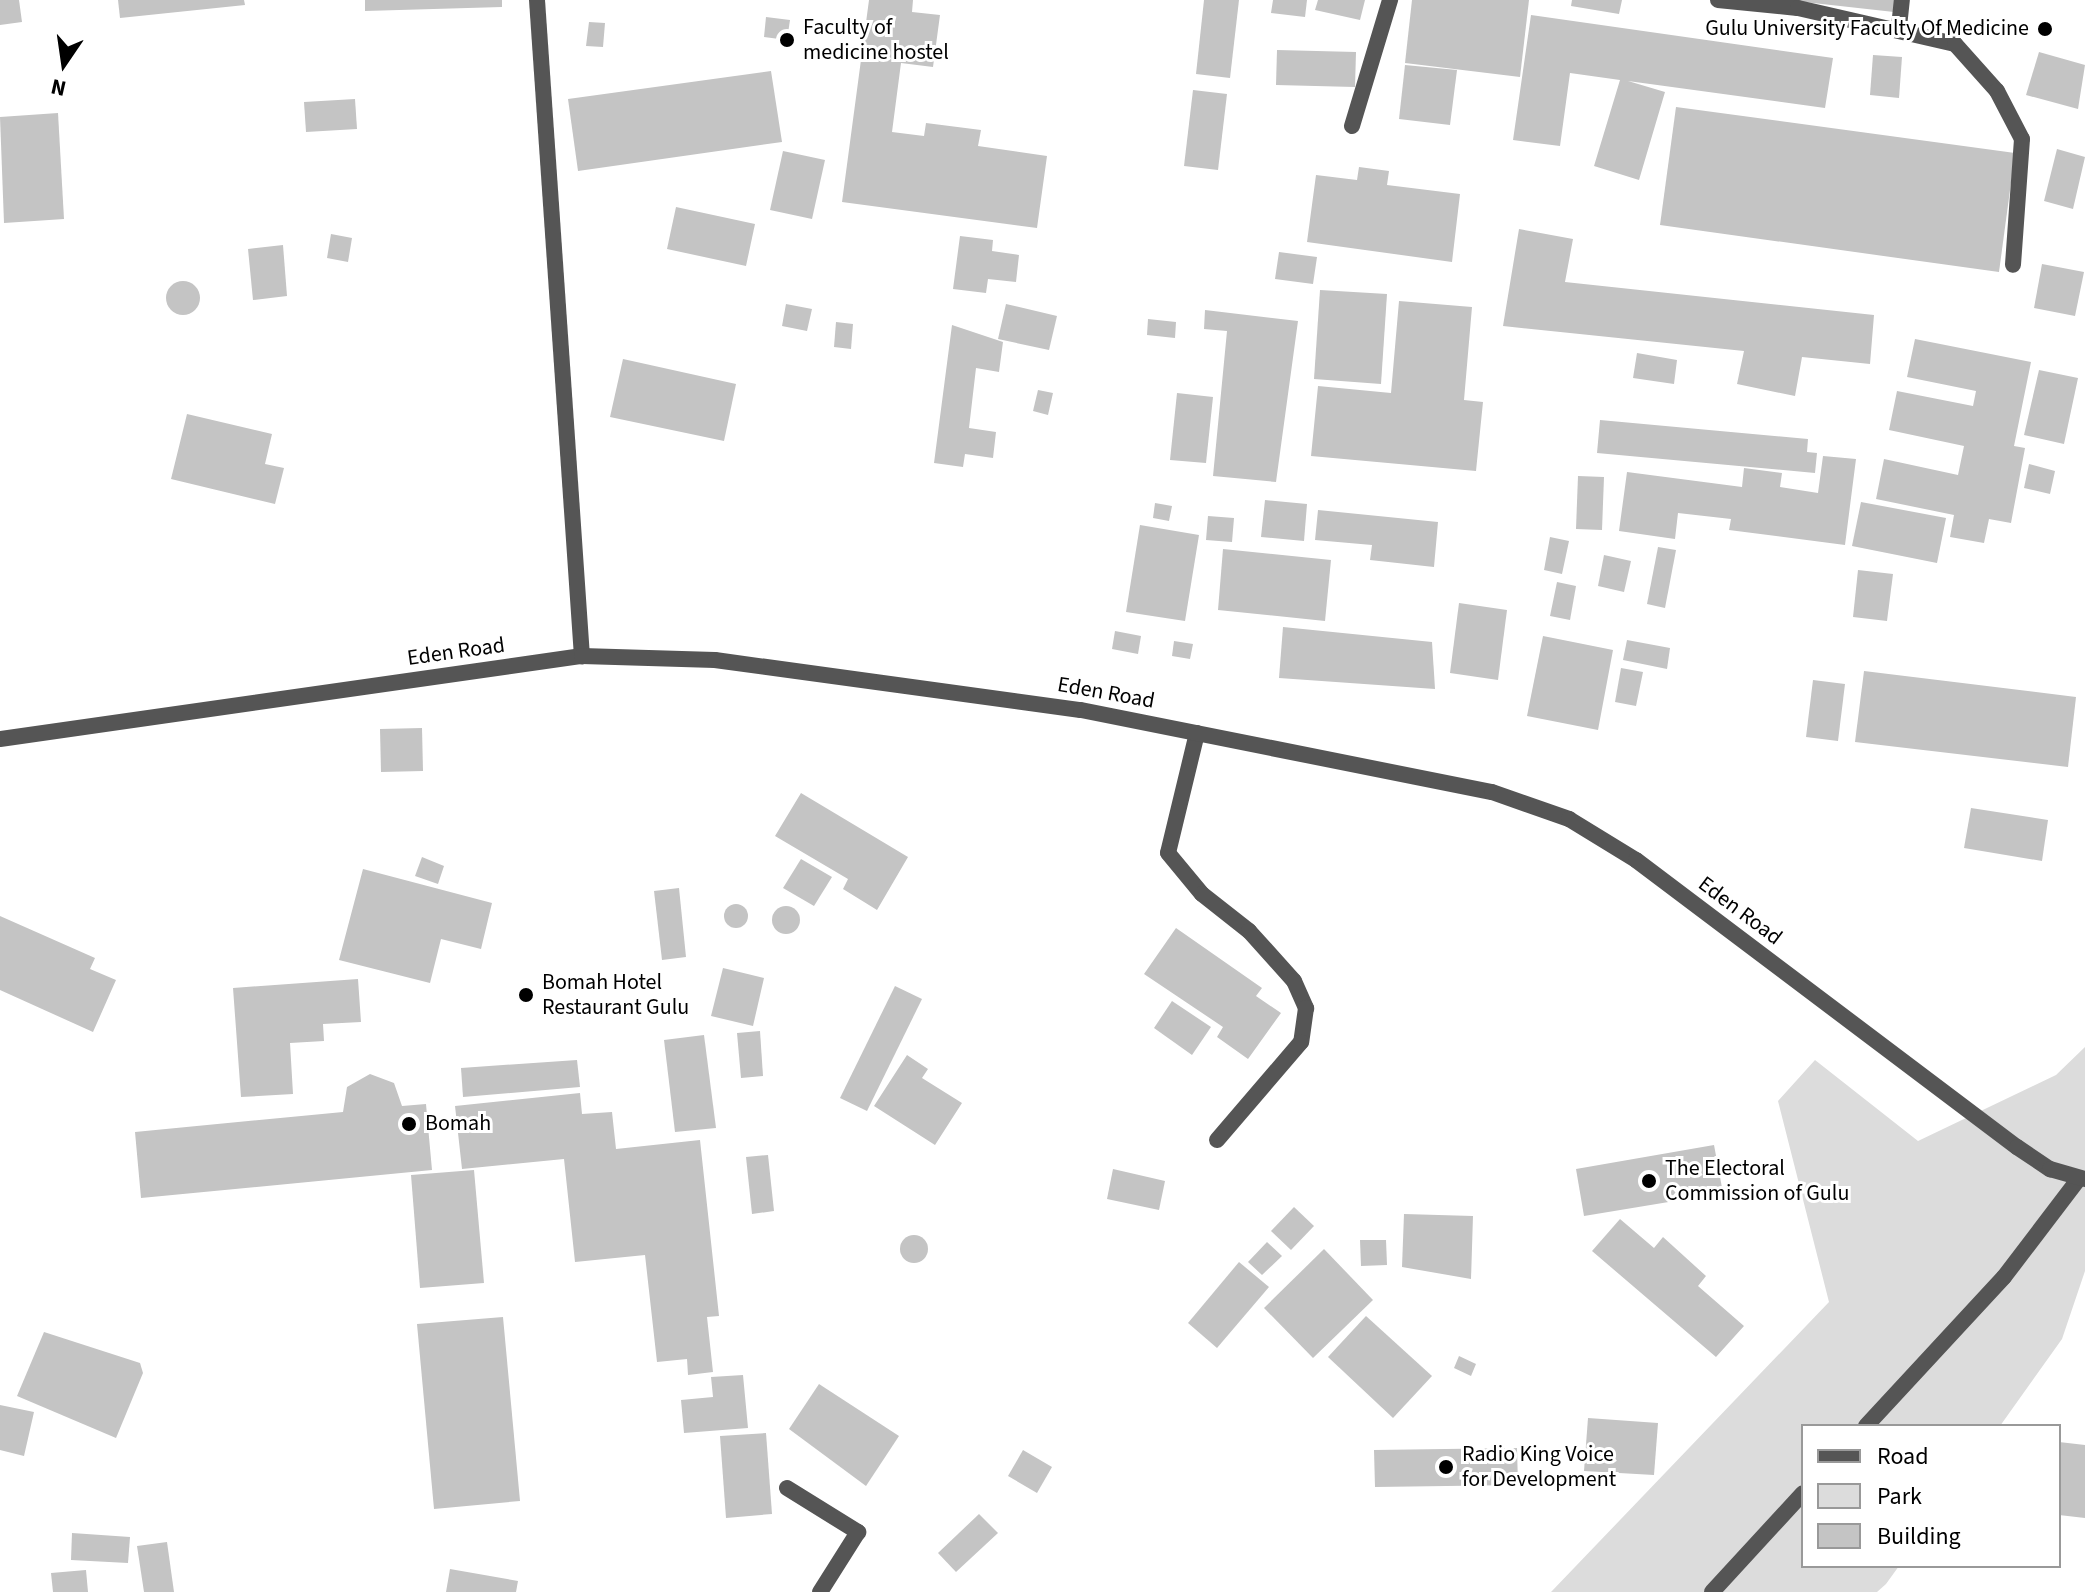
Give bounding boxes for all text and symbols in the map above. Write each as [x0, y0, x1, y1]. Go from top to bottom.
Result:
place label: Faculty of medicine hostel [803, 14, 949, 66]
place label: Gulu University Faculty Of Medicine [1705, 16, 2029, 42]
marker: Gulu University Faculty Of Medicine [2036, 20, 2054, 38]
north arrow [24, 24, 104, 104]
marker: Faculty of medicine hostel [778, 31, 796, 49]
text: N [48, 70, 69, 105]
street label: Eden Road [406, 632, 506, 672]
street label: Eden Road [1055, 671, 1157, 715]
street label: Eden Road [1693, 871, 1787, 951]
place label: Bomah Hotel Restaurant Gulu [542, 969, 689, 1020]
marker: Bomah Hotel Restaurant Gulu [517, 986, 535, 1004]
place label: Bomah [425, 1111, 491, 1137]
marker: Bomah [400, 1115, 418, 1133]
place label: The Electoral Commission of Gulu [1665, 1155, 1849, 1206]
marker: The Electoral Commission of Gulu [1640, 1172, 1658, 1190]
legend [1801, 1424, 2061, 1568]
text: Road [1877, 1439, 1929, 1474]
place label: Radio King Voice for Development [1462, 1441, 1616, 1492]
marker: Radio King Voice for Development [1437, 1458, 1455, 1476]
text: Park [1877, 1479, 1922, 1514]
text: Building [1877, 1519, 1961, 1554]

